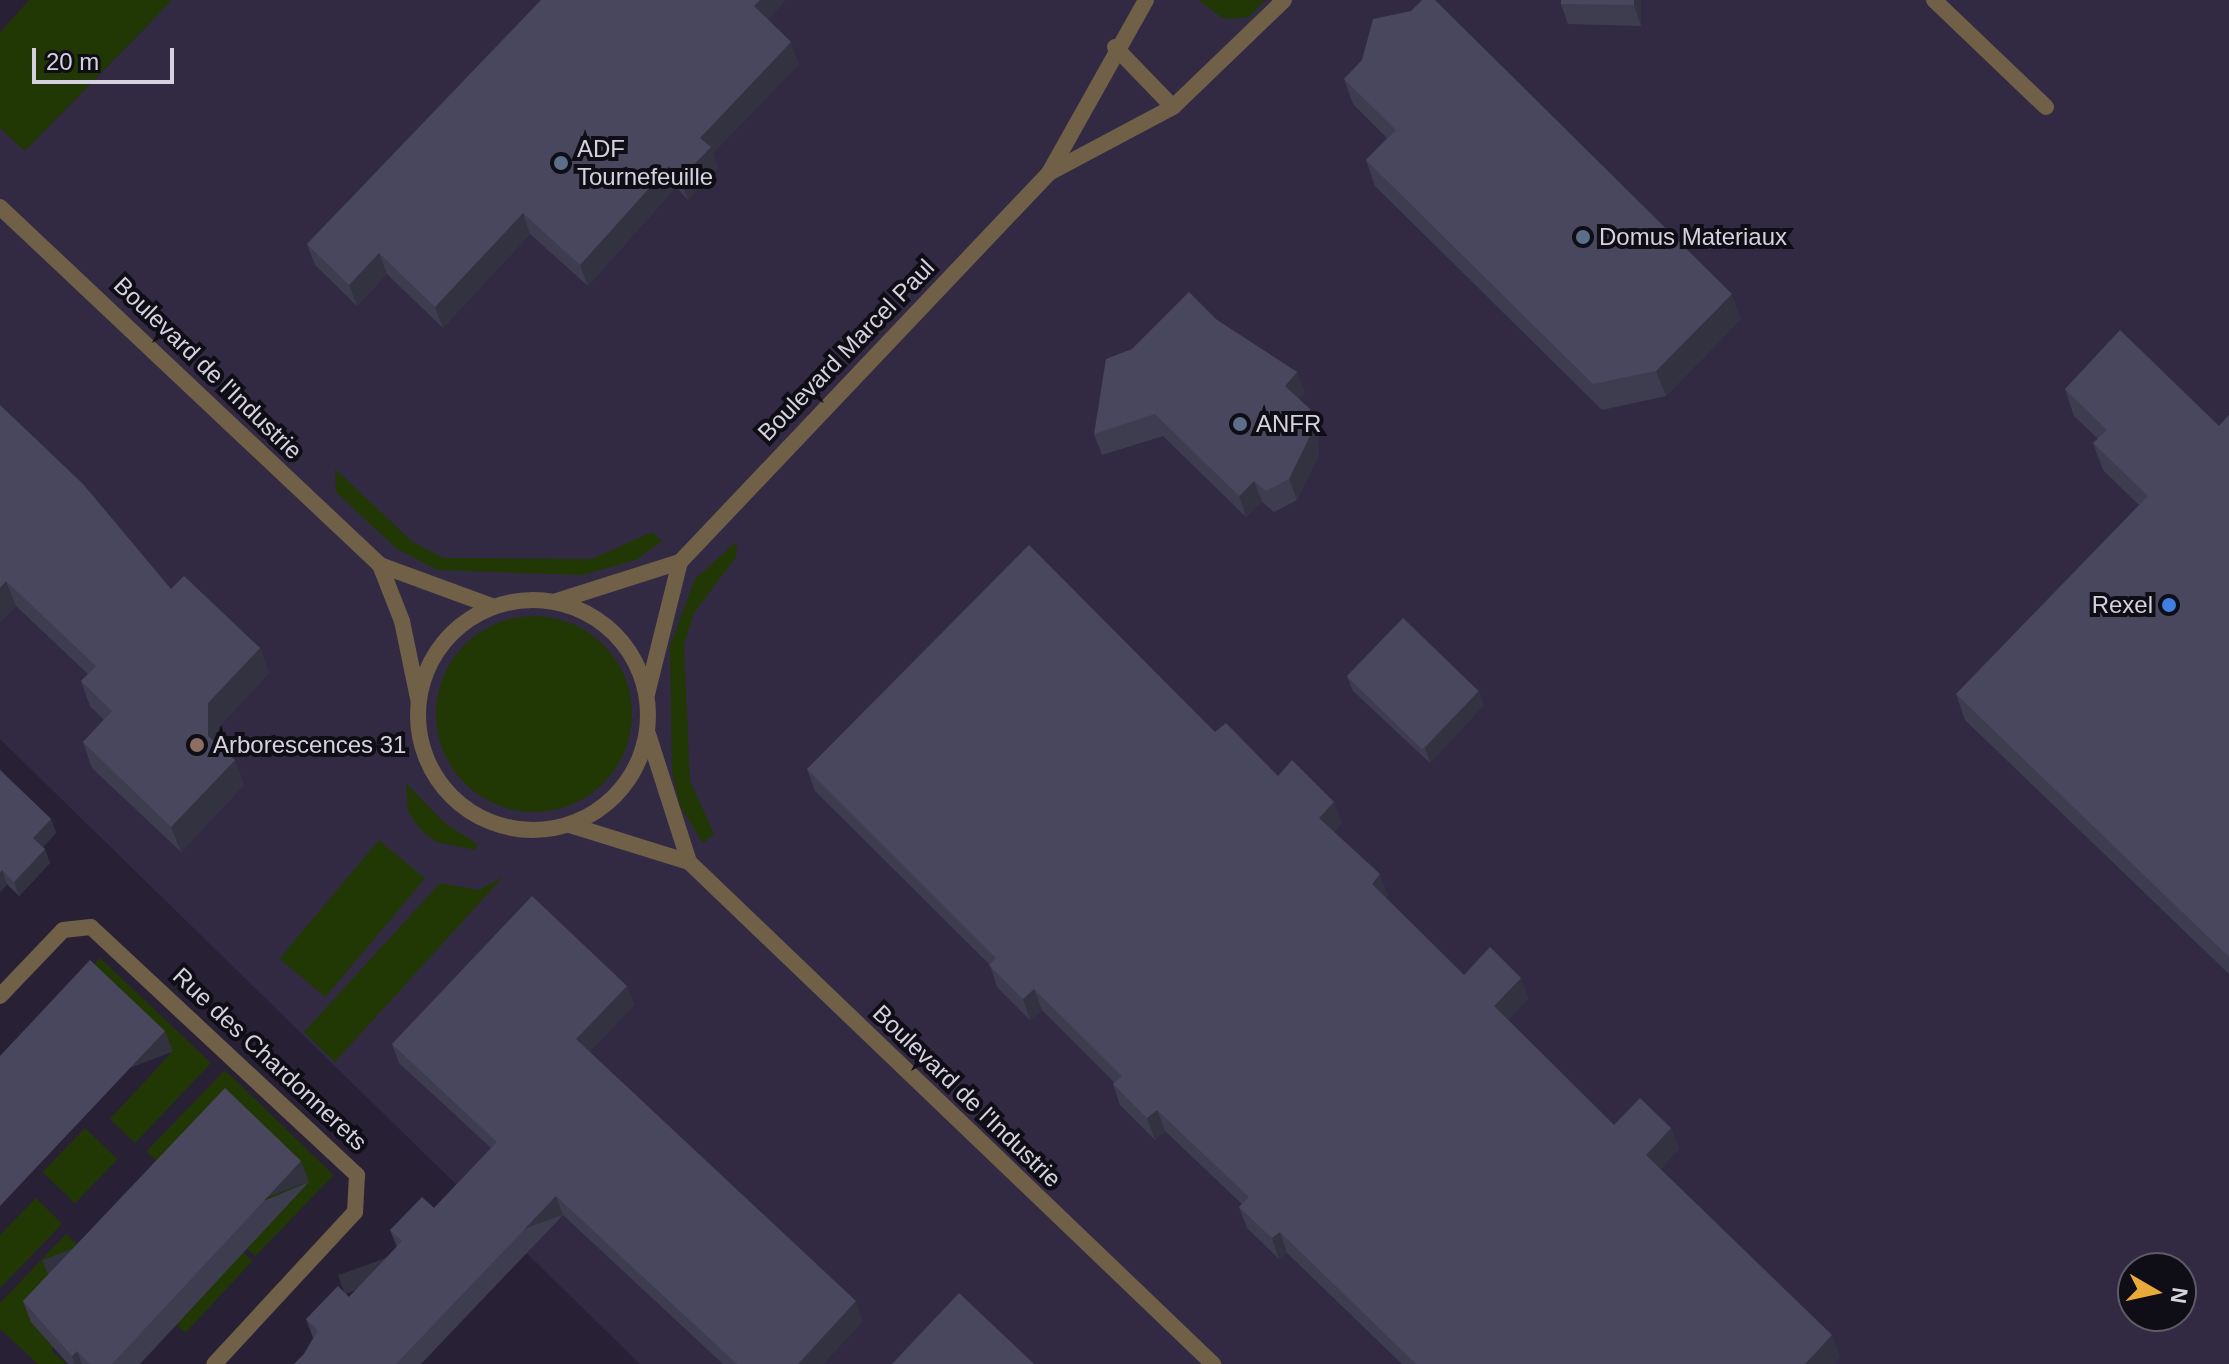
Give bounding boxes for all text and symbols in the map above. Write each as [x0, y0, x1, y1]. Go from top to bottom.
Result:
scale bar [36, 32, 178, 82]
text: 20 m [46, 48, 99, 75]
place label: ADF Tournefeuille [577, 135, 713, 191]
marker: ADF Tournefeuille [552, 154, 570, 172]
place label: Domus Materiaux [1599, 223, 1787, 251]
marker: Domus Materiaux [1574, 228, 1592, 246]
street label: Boulevard Marcel Paul [752, 253, 940, 447]
street label: Boulevard de l'Industrie [108, 271, 308, 465]
place label: ANFR [1256, 410, 1321, 438]
marker: ANFR [1231, 415, 1249, 433]
place label: Rexel [2092, 591, 2153, 619]
marker: Rexel [2160, 596, 2178, 614]
place label: Arborescences 31 [213, 731, 406, 759]
marker: Arborescences 31 [188, 736, 206, 754]
street label: Rue des Chardonnerets [167, 962, 373, 1156]
street label: Boulevard de l'Industrie [867, 999, 1067, 1193]
north arrow [2117, 1252, 2197, 1332]
text: N [2166, 1286, 2193, 1305]

